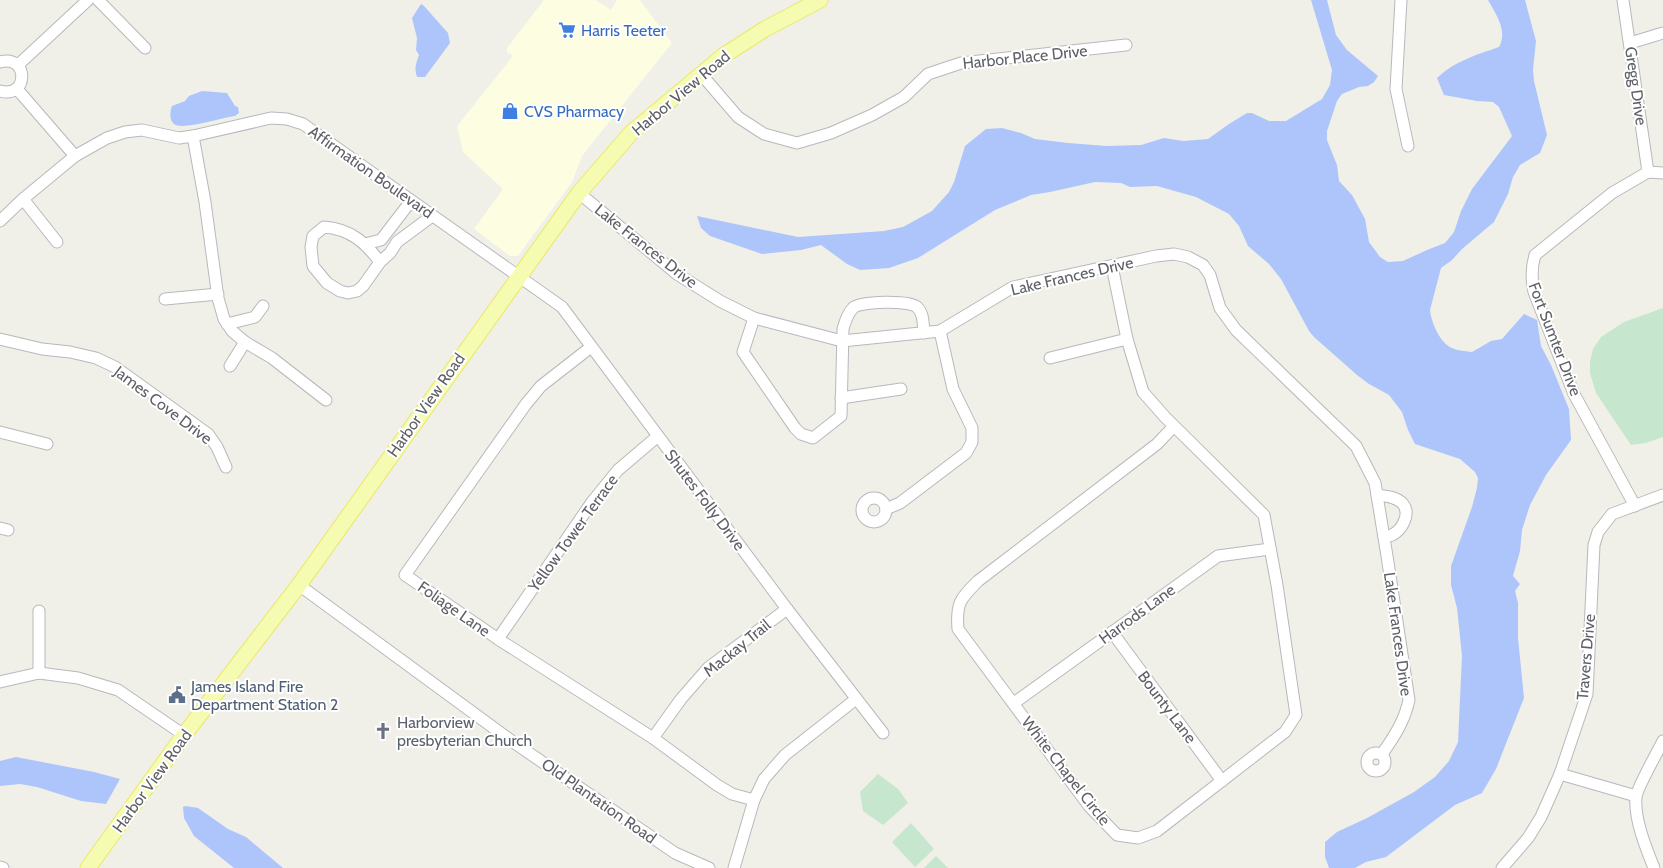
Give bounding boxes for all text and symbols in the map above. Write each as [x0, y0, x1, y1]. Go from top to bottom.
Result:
supermarket icon: Harris Teeter [557, 20, 577, 40]
place label: Harris Teeter [581, 21, 667, 40]
street label: Harbor Place Drive [962, 41, 1088, 73]
street label: Harbor View Road [628, 46, 734, 140]
street label: Gregg Drive [1621, 46, 1651, 126]
shop icon: CVS Pharmacy [500, 101, 520, 121]
place label: CVS Pharmacy [524, 102, 624, 121]
street label: Affirmation Boulevard [305, 122, 437, 222]
street label: Lake Frances Drive [591, 200, 701, 292]
street label: Lake Frances Drive [1009, 253, 1135, 299]
street label: Fort Sumter Drive [1525, 280, 1585, 398]
street label: Harbor View Road [383, 350, 469, 460]
street label: James Cove Drive [109, 361, 216, 448]
street label: Shutes Folly Drive [661, 446, 749, 554]
street label: Yellow Tower Terrace [524, 471, 622, 596]
street label: Lake Frances Drive [1380, 571, 1416, 697]
street label: Foliage Lane [414, 577, 494, 641]
street label: Harrods Lane [1095, 580, 1179, 648]
street label: Travers Drive [1573, 613, 1599, 701]
street label: Mackay Trail [700, 615, 775, 681]
street label: Bounty Lane [1134, 667, 1200, 747]
place label: James Island Fire Department Station 2 [190, 677, 338, 714]
public building icon: James Island Fire Department Station 2 [167, 685, 187, 705]
place label: Harborview presbyterian Church [397, 713, 532, 750]
street label: White Chapel Circle [1018, 713, 1114, 829]
church icon: Harborview presbyterian Church [373, 721, 393, 741]
street label: Harbor View Road [108, 726, 196, 836]
street label: Old Plantation Road [538, 754, 660, 848]

